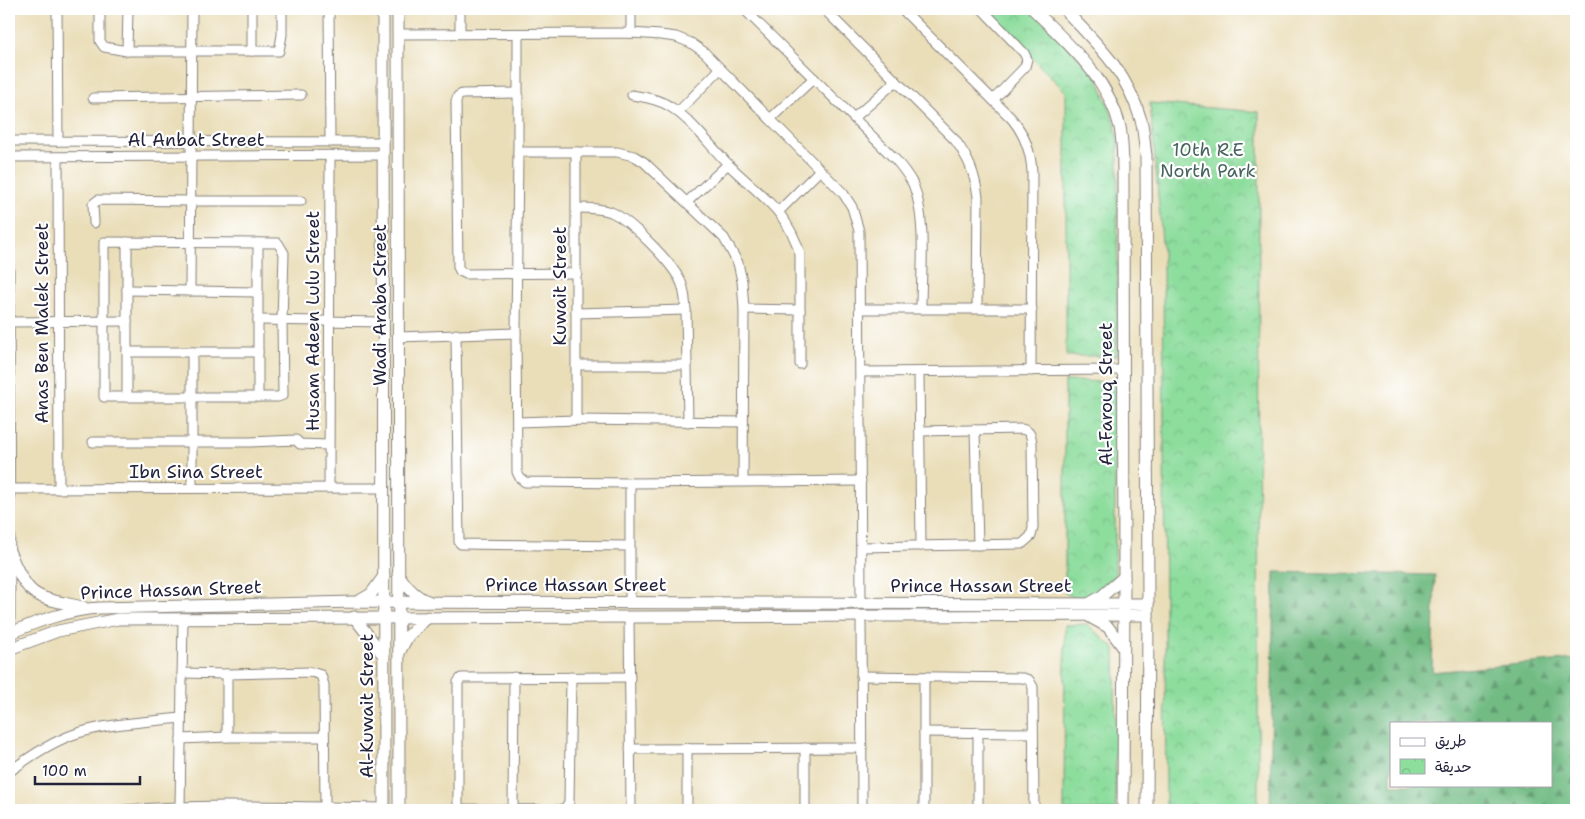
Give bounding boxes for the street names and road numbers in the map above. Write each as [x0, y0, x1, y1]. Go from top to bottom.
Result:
street label: Al Anbat Street [127, 128, 265, 152]
street label: Husam Adeen Lulu Street [301, 211, 325, 431]
street label: Anas Ben Malek Street [30, 222, 54, 423]
street label: Wadi Araba Street [368, 224, 392, 386]
street label: Kuwait Street [548, 226, 572, 346]
street label: Al-Farouq Street [1094, 322, 1118, 466]
street label: Ibn Sina Street [129, 460, 263, 484]
street label: Prince Hassan Street [485, 573, 667, 597]
street label: Prince Hassan Street [890, 574, 1072, 598]
street label: Prince Hassan Street [80, 575, 262, 605]
street label: Al-Kuwait Street [355, 634, 379, 778]

